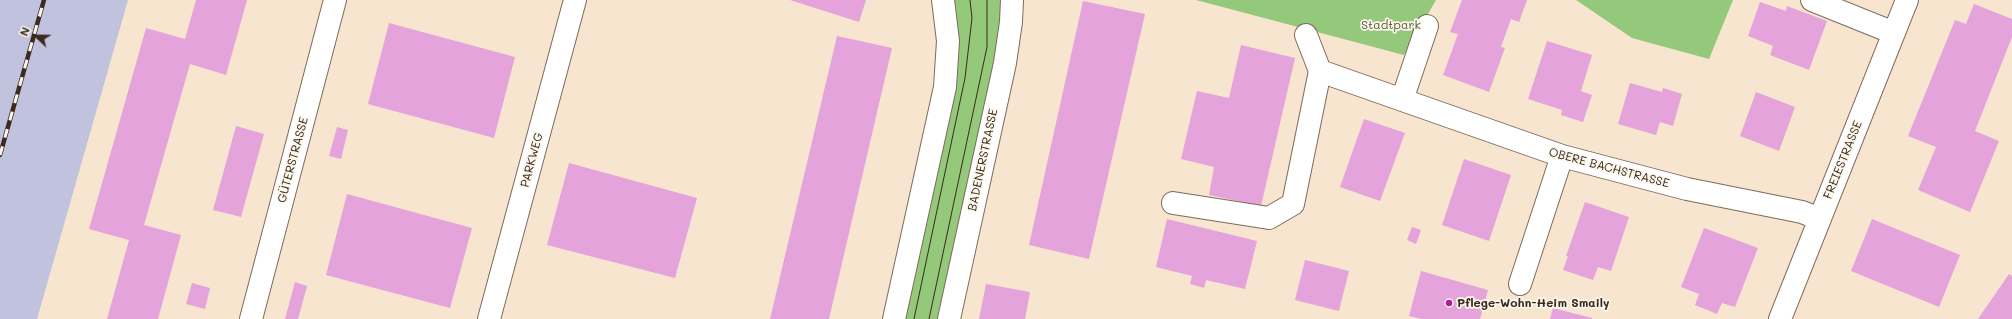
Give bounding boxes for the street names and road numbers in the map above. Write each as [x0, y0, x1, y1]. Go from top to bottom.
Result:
street label: BADENERSTRASSE [965, 108, 1001, 212]
street label: GÜTERSTRASSE [275, 116, 311, 204]
street label: FREIESTRASSE [1821, 119, 1865, 201]
street label: PARKWEG [518, 131, 546, 189]
street label: OBERE BACHSTRASSE [1547, 145, 1671, 191]

